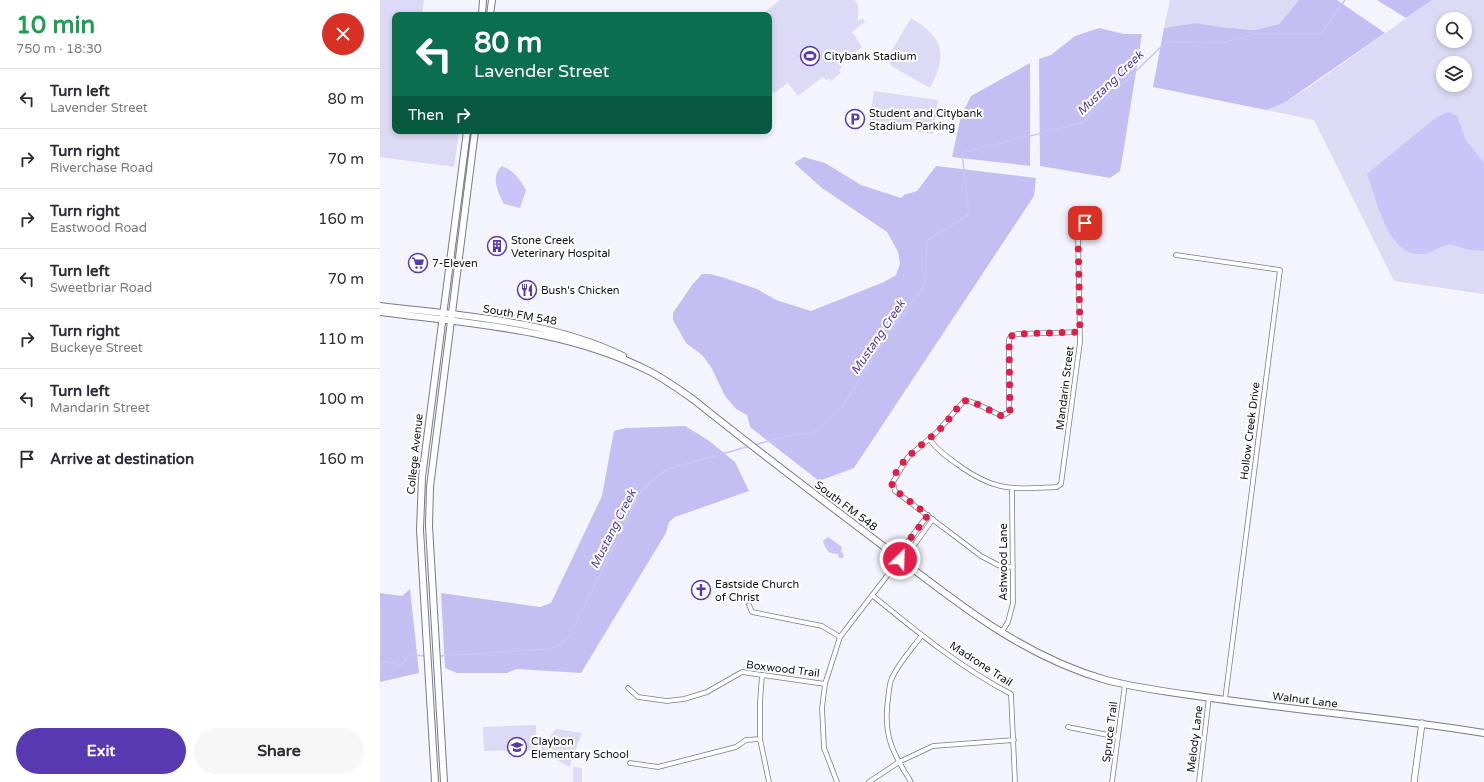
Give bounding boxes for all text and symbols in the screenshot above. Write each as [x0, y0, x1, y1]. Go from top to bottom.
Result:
text: 10 min [16, 11, 95, 40]
map controls [1436, 12, 1472, 92]
button: search [1436, 12, 1472, 48]
button: close [322, 13, 364, 55]
text: 80 m [474, 26, 542, 60]
icon: left [408, 28, 460, 80]
text: 750 m · 18:30 [16, 41, 102, 57]
sports icon: Citybank Stadium [799, 45, 821, 67]
water label: Mustang Creek [1074, 47, 1147, 118]
place label: Citybank Stadium [824, 50, 917, 63]
button: layers [1436, 56, 1472, 92]
text: Lavender Street [474, 60, 609, 82]
text: Turn left [50, 82, 110, 100]
icon: left [16, 88, 38, 110]
text: 80 m [327, 90, 364, 108]
text: Lavender Street [50, 100, 148, 116]
icon: right [452, 104, 474, 126]
text: Then [408, 106, 444, 124]
place label: Student and Citybank Stadium Parking [869, 107, 982, 133]
parking icon: Student and Citybank Stadium Parking [844, 108, 866, 130]
text: Turn right [50, 142, 120, 160]
icon: right [16, 148, 38, 170]
text: 70 m [327, 150, 364, 168]
text: Riverchase Road [50, 160, 153, 176]
text: Turn right [50, 202, 120, 220]
pin [1068, 206, 1102, 240]
icon: right [16, 208, 38, 230]
text: 160 m [318, 210, 364, 228]
icon: arrive [1074, 212, 1096, 234]
text: Eastwood Road [50, 220, 147, 236]
place label: Stone Creek Veterinary Hospital [511, 234, 610, 260]
building icon: Stone Creek Veterinary Hospital [486, 235, 508, 257]
supermarket icon: 7-Eleven [407, 252, 429, 274]
place label: 7-Eleven [432, 257, 478, 270]
text: Turn left [50, 262, 110, 280]
icon: left [16, 268, 38, 290]
text: 70 m [327, 270, 364, 288]
restaurant icon: Bush's Chicken [516, 279, 538, 301]
text: Sweetbriar Road [50, 280, 152, 296]
place label: Bush's Chicken [541, 284, 620, 297]
water label: Mustang Creek [848, 296, 909, 377]
street label: South FM 548 [482, 302, 558, 328]
text: Turn right [50, 322, 120, 340]
icon: right [16, 328, 38, 350]
text: 110 m [318, 330, 364, 348]
text: Buckeye Street [50, 340, 143, 356]
street label: Mandarin Street [1053, 345, 1077, 431]
street label: Hollow Creek Drive [1238, 381, 1262, 481]
text: Turn left [50, 382, 110, 400]
icon: left [16, 388, 38, 410]
text: 100 m [318, 390, 364, 408]
text: Mandarin Street [50, 400, 150, 416]
street label: College Avenue [404, 413, 426, 495]
icon: arrive [16, 448, 38, 470]
text: Arrive at destination [50, 450, 194, 468]
text: 160 m [318, 450, 364, 468]
street label: South FM 548 [812, 478, 880, 534]
water label: Mustang Creek [587, 486, 640, 571]
street label: Ashwood Lane [997, 523, 1010, 601]
position arrow [879, 538, 921, 580]
place label: Eastside Church of Christ [715, 578, 799, 604]
church icon: Eastside Church of Christ [690, 579, 712, 601]
street label: Madrone Trail [947, 639, 1015, 689]
street label: Boxwood Trail [745, 658, 821, 680]
street label: Walnut Lane [1272, 690, 1338, 710]
street label: Spruce Trail [1100, 701, 1120, 763]
street label: Melody Lane [1184, 705, 1206, 773]
button: Exit [16, 728, 186, 774]
button: Share [194, 728, 364, 774]
place label: Claybon Elementary School [531, 735, 629, 761]
school or university icon: Claybon Elementary School [506, 736, 528, 758]

